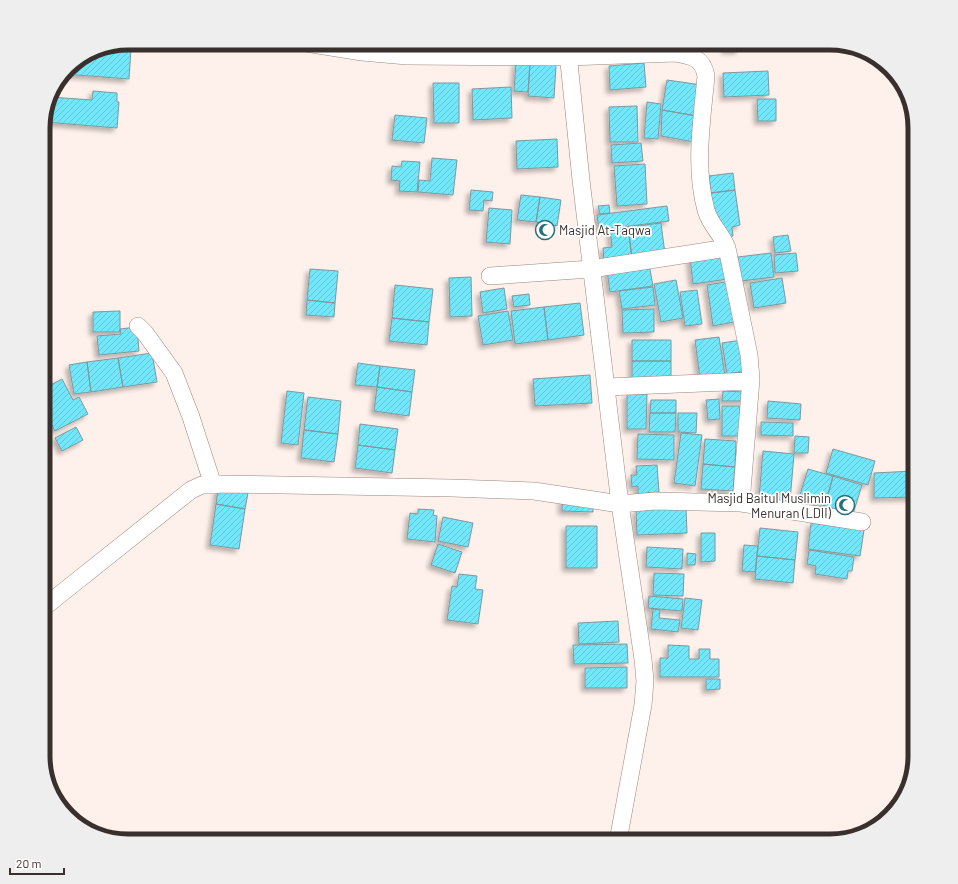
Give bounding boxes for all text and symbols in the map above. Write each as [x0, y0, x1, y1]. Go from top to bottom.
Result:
mosque icon: Masjid At-Taqwa [534, 219, 556, 241]
place label: Masjid At-Taqwa [559, 222, 651, 238]
place label: Masjid Baitul Muslimin Menuran (LDII) [707, 490, 832, 521]
mosque icon: Masjid Baitul Muslimin Menuran (LDII) [834, 494, 856, 516]
scale bar [10, 850, 64, 876]
text: 20 m [16, 856, 42, 870]

